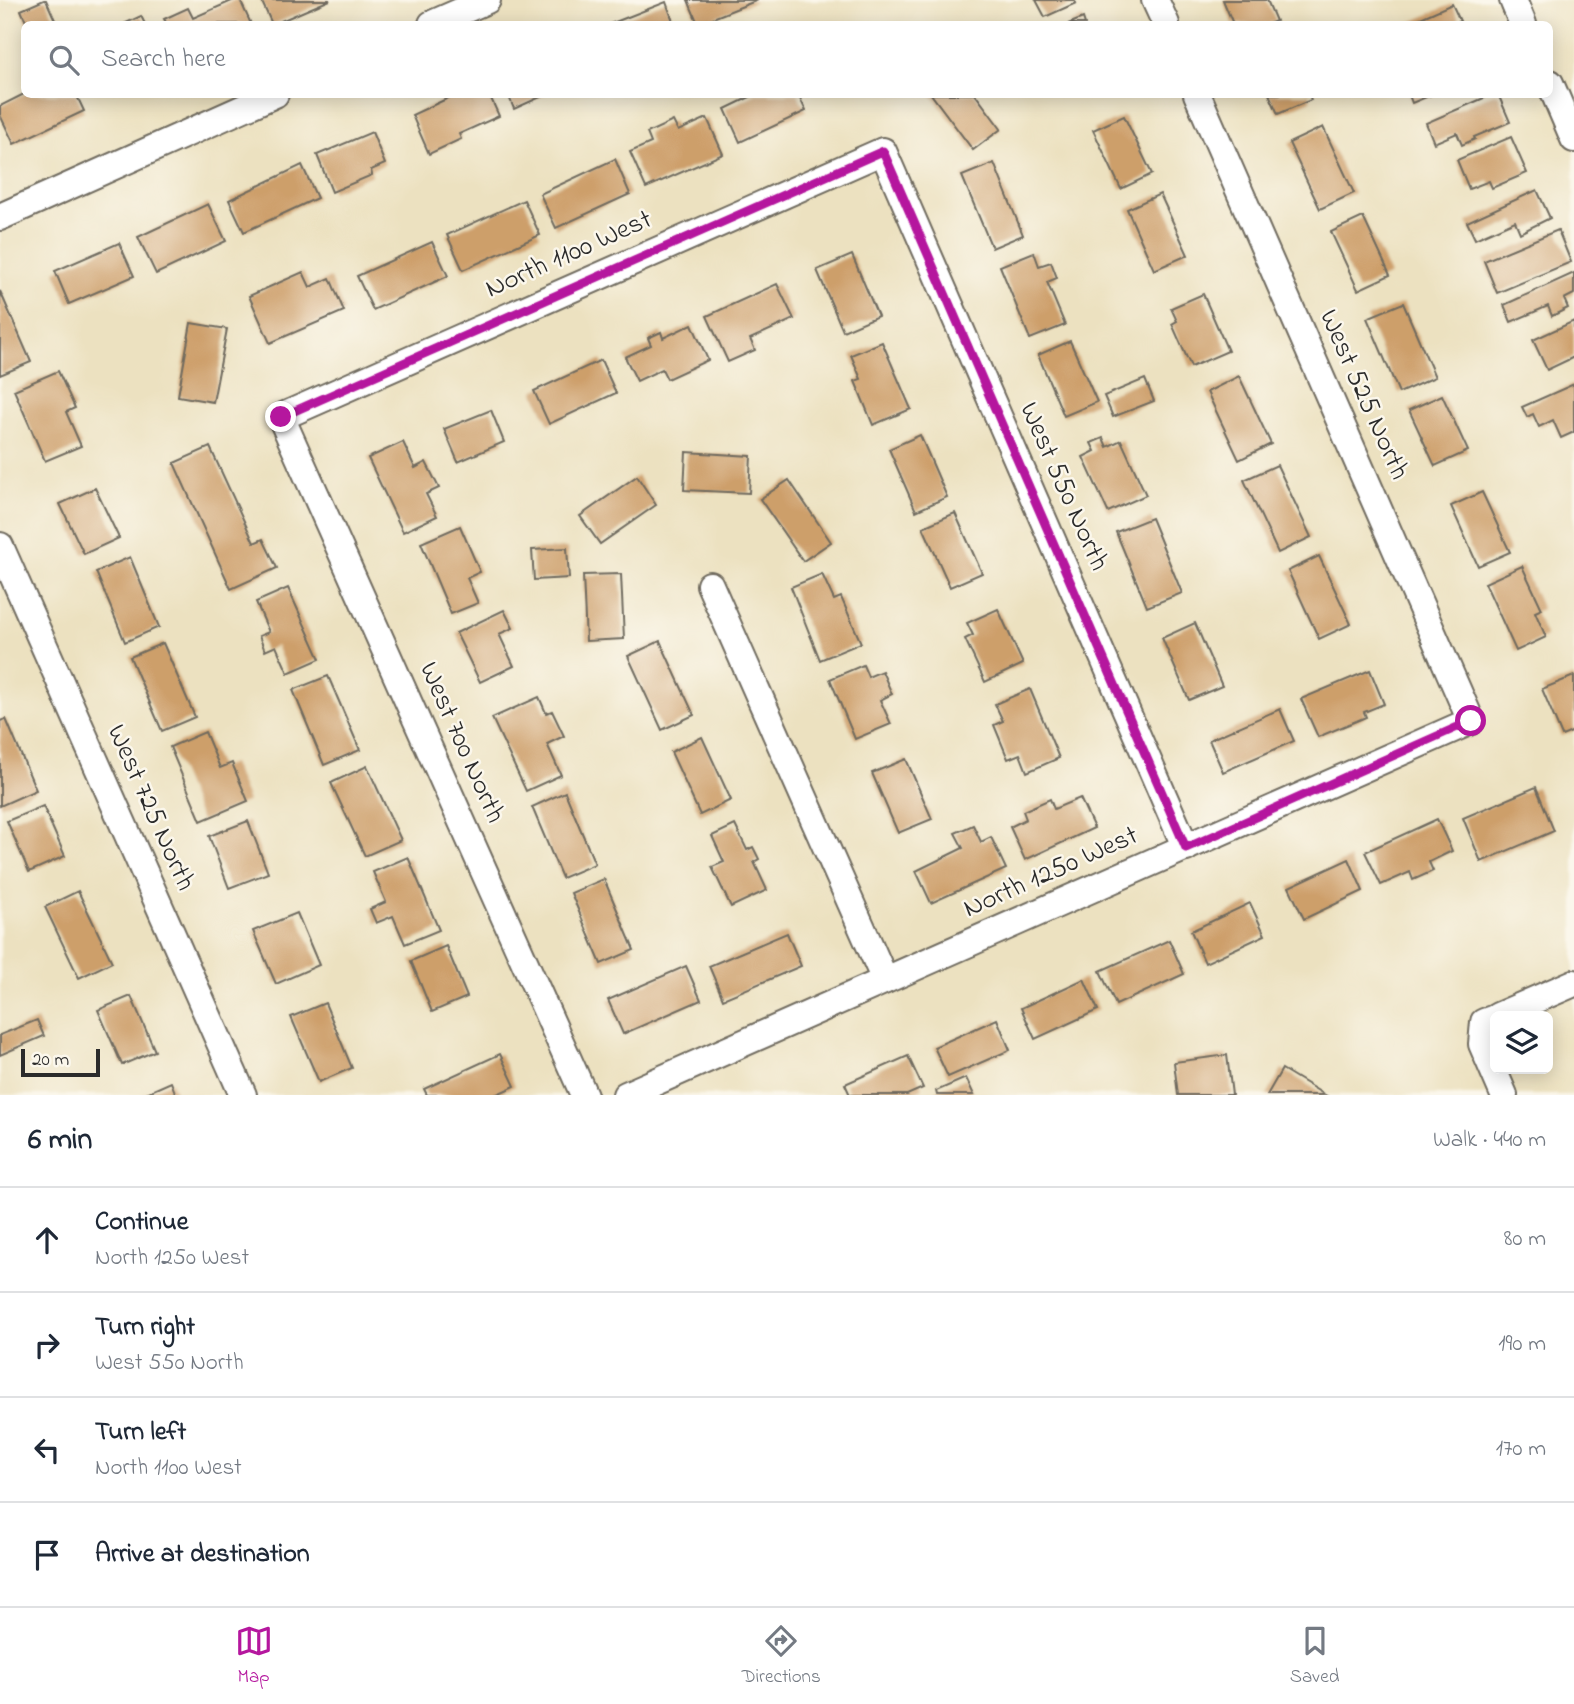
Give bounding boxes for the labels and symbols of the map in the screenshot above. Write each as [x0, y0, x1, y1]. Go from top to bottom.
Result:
street label: North 1100 West [479, 200, 659, 310]
street label: West 525 North [1307, 303, 1419, 487]
street label: West 550 North [1007, 396, 1119, 578]
route end [265, 401, 296, 432]
street label: West 700 North [407, 656, 515, 830]
route start [1455, 705, 1486, 736]
street label: West 725 North [95, 718, 205, 898]
street label: North 1250 West [957, 816, 1145, 930]
scale bar [21, 1046, 100, 1078]

